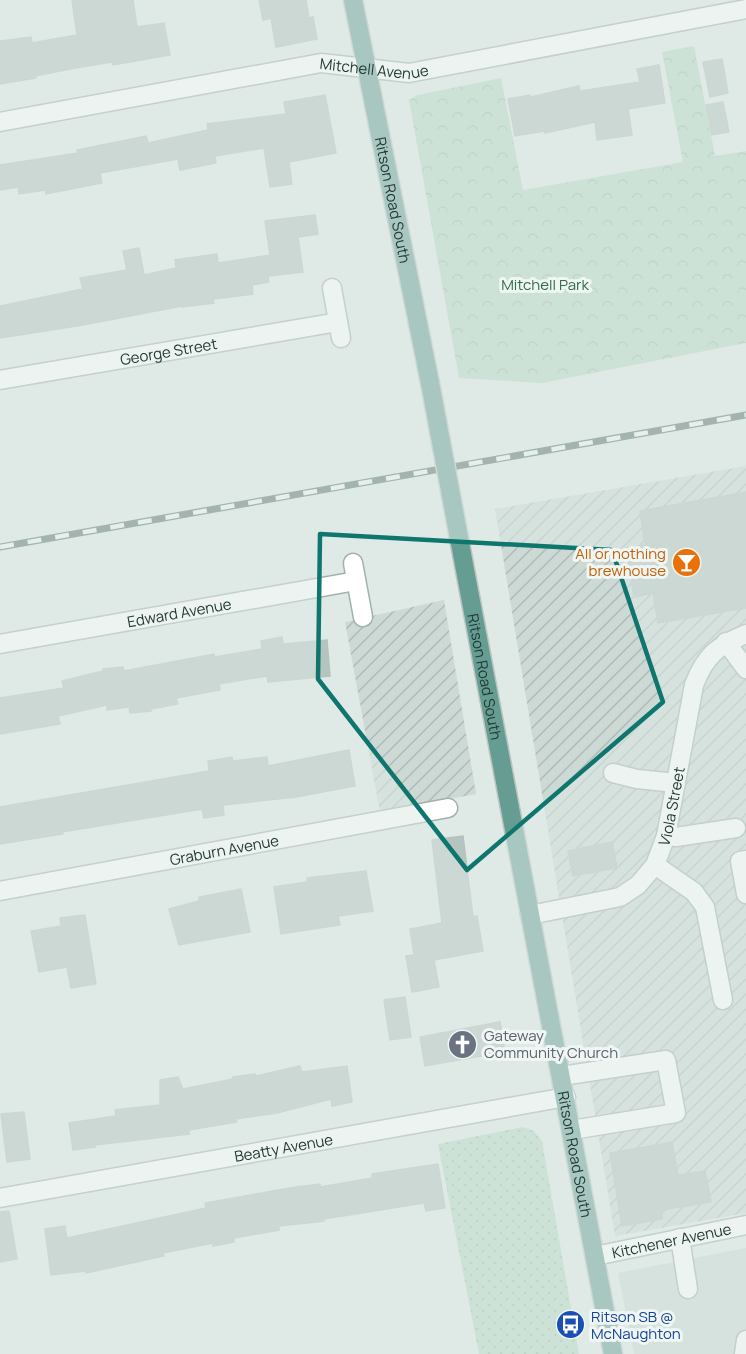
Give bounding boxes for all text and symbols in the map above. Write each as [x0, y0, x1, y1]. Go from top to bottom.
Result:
street label: Mitchell Avenue [319, 52, 431, 84]
street label: Ritson Road South [370, 135, 416, 265]
park label: Mitchell Park [501, 274, 589, 295]
street label: George Street [118, 332, 219, 370]
place label: All or nothing brewhouse [575, 543, 666, 581]
bar icon: All or nothing brewhouse [671, 546, 703, 578]
street label: Edward Avenue [125, 593, 233, 632]
street label: Ritson Road South [463, 612, 507, 742]
street label: Viola Street [653, 765, 689, 849]
street label: Graburn Avenue [168, 829, 281, 870]
place label: Gateway Community Church [484, 1025, 618, 1063]
church icon: Gateway Community Church [447, 1028, 479, 1060]
street label: Ritson Road South [553, 1089, 598, 1219]
street label: Beatty Avenue [233, 1128, 335, 1166]
street label: Kitchener Avenue [610, 1218, 733, 1263]
place label: Ritson SB @ McNaughton [591, 1306, 681, 1344]
bus stop icon: Ritson SB @ McNaughton [554, 1309, 586, 1341]

